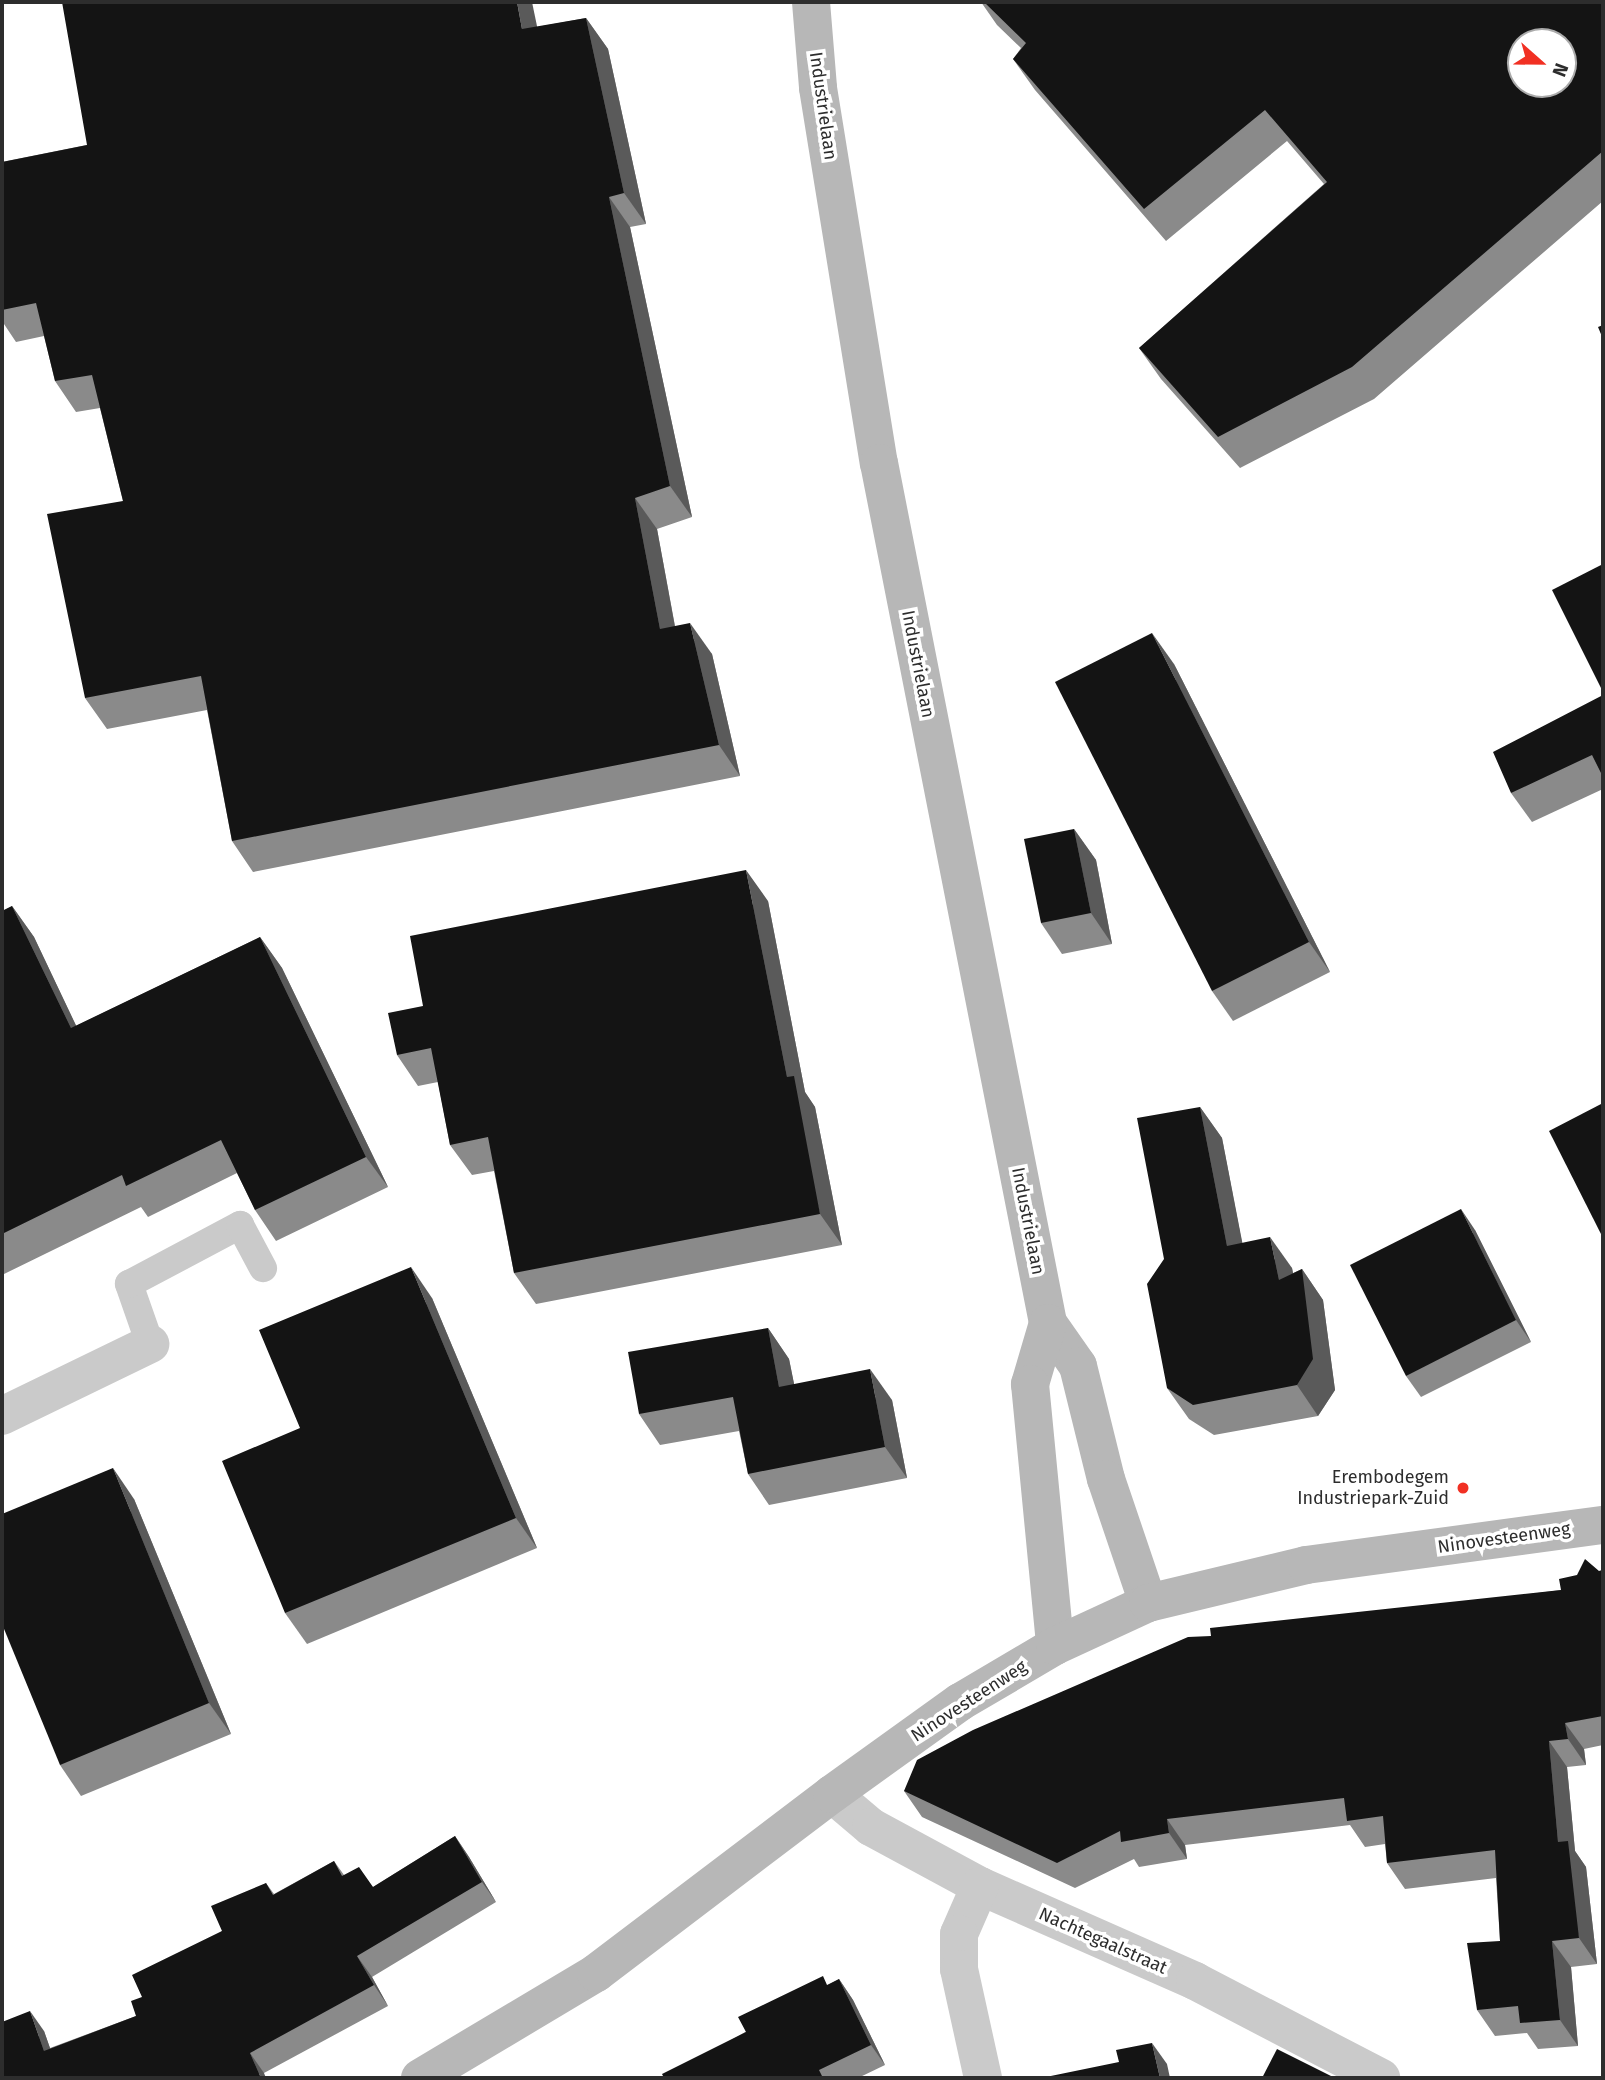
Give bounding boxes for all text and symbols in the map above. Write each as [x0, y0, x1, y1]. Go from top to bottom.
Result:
north arrow [1507, 28, 1577, 98]
street label: Industrielaan [805, 50, 841, 162]
text: N [1547, 60, 1573, 80]
street label: Industrielaan [897, 608, 939, 720]
street label: Industrielaan [1007, 1165, 1049, 1277]
place label: Erembodegem Industriepark-Zuid [1297, 1467, 1449, 1510]
marker: Erembodegem Industriepark-Zuid [1455, 1480, 1471, 1496]
street label: Ninovesteenweg [1436, 1518, 1572, 1558]
street label: Ninovesteenweg [907, 1655, 1031, 1747]
street label: Nachtegaalstraat [1036, 1903, 1170, 1979]

